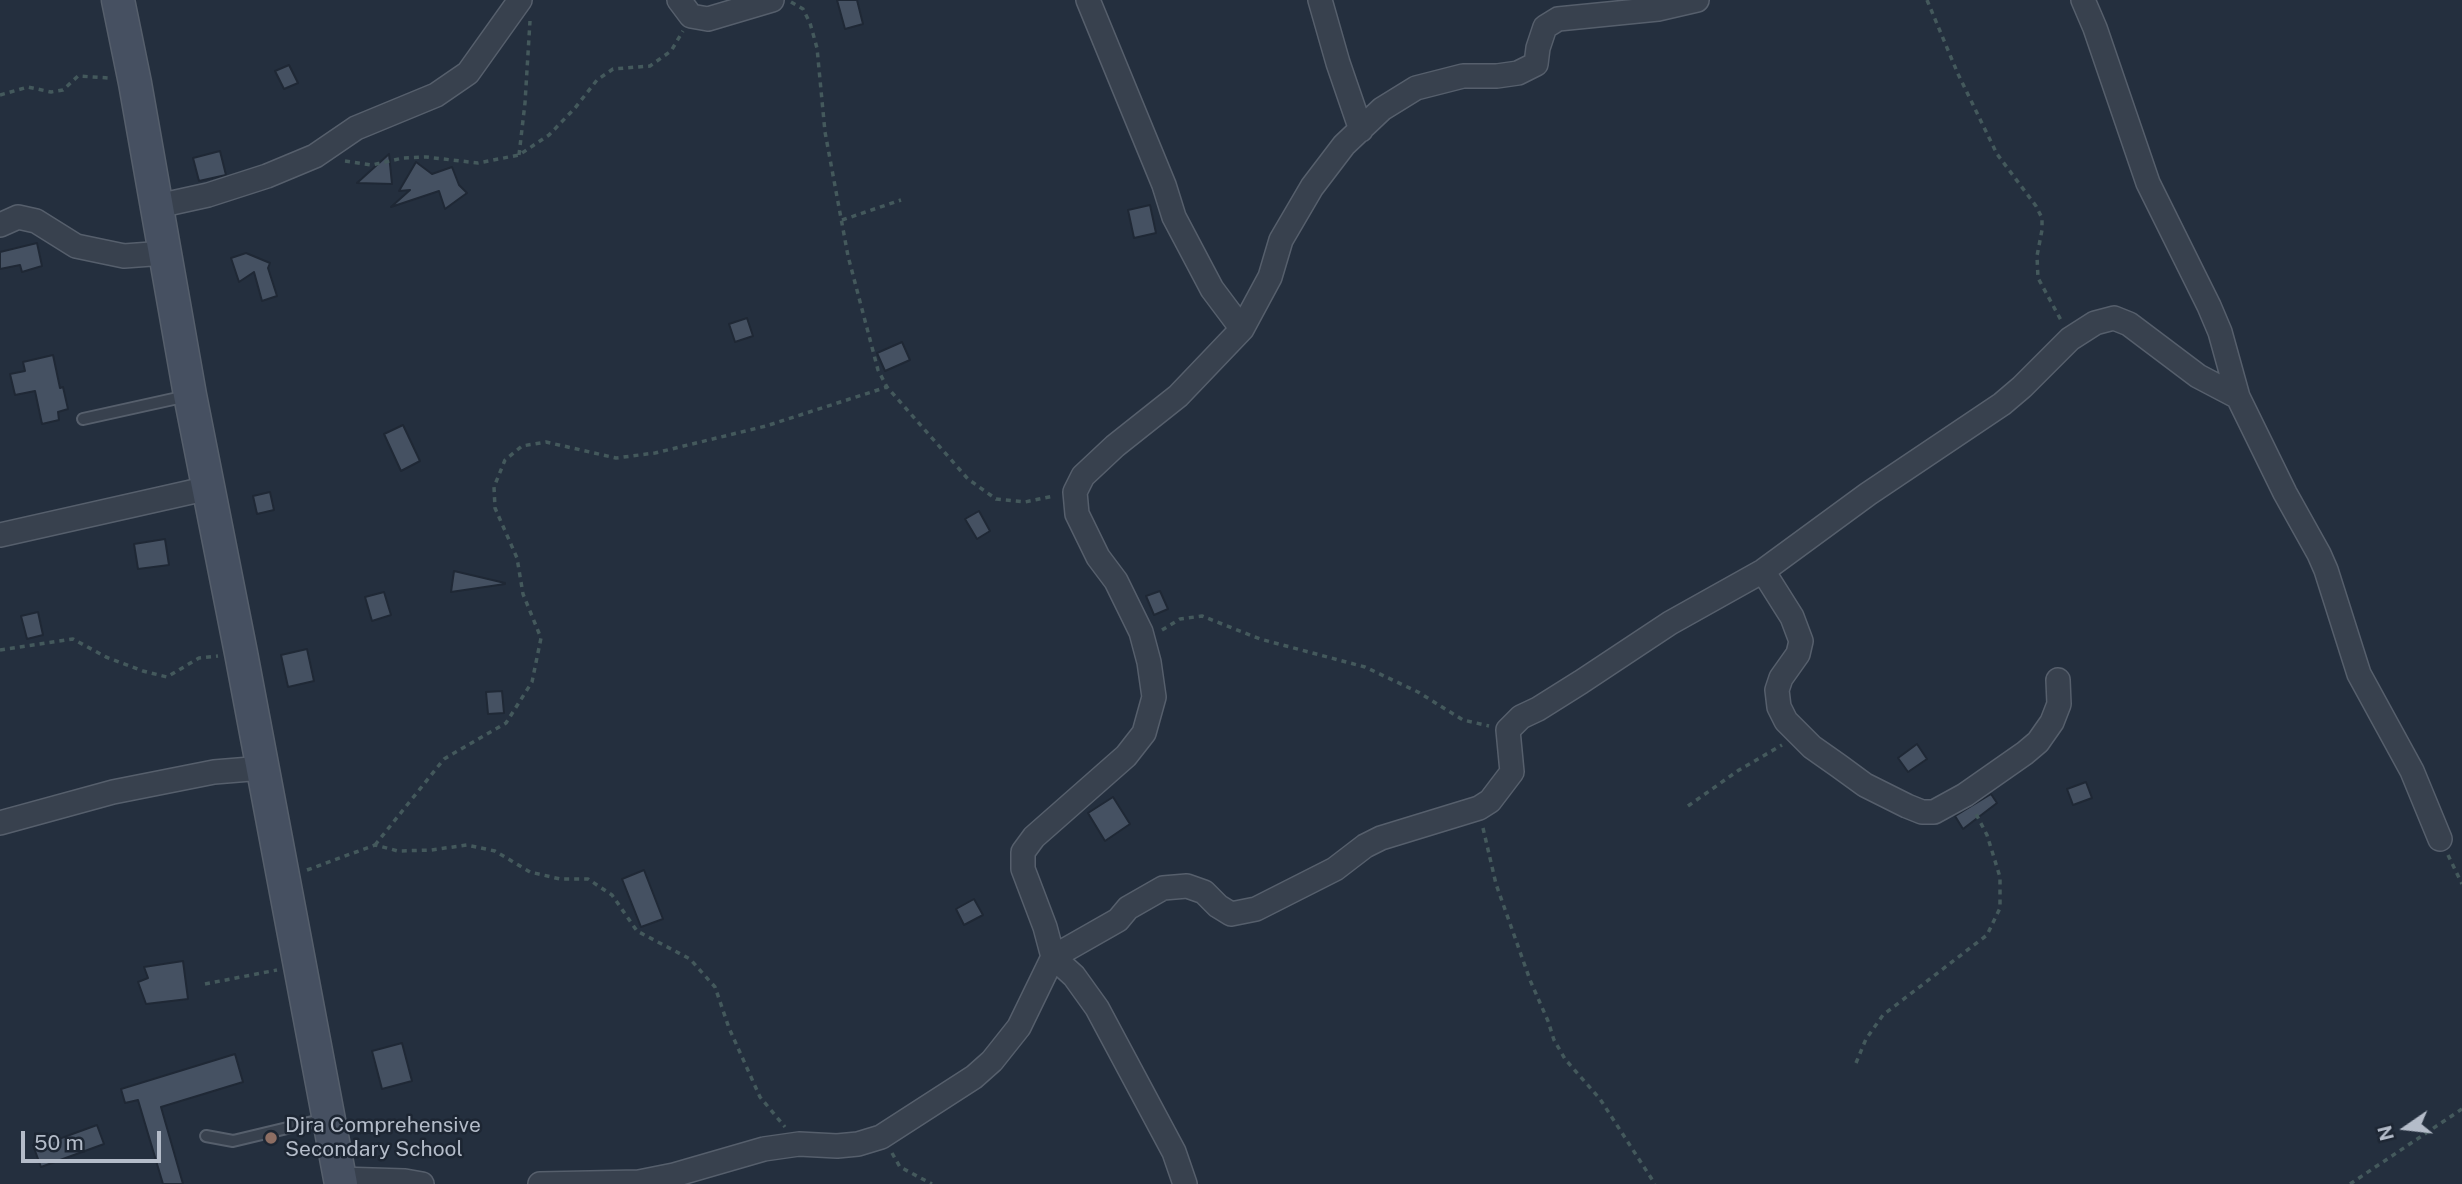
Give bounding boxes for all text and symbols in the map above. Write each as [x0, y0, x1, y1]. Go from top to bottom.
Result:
north arrow [2371, 1093, 2441, 1163]
place label: Djra Comprehensive Secondary School [285, 1113, 481, 1163]
scale bar [24, 1118, 164, 1162]
text: N [2373, 1123, 2398, 1143]
text: 50 m [34, 1130, 84, 1155]
marker: Djra Comprehensive Secondary School [263, 1130, 279, 1146]

